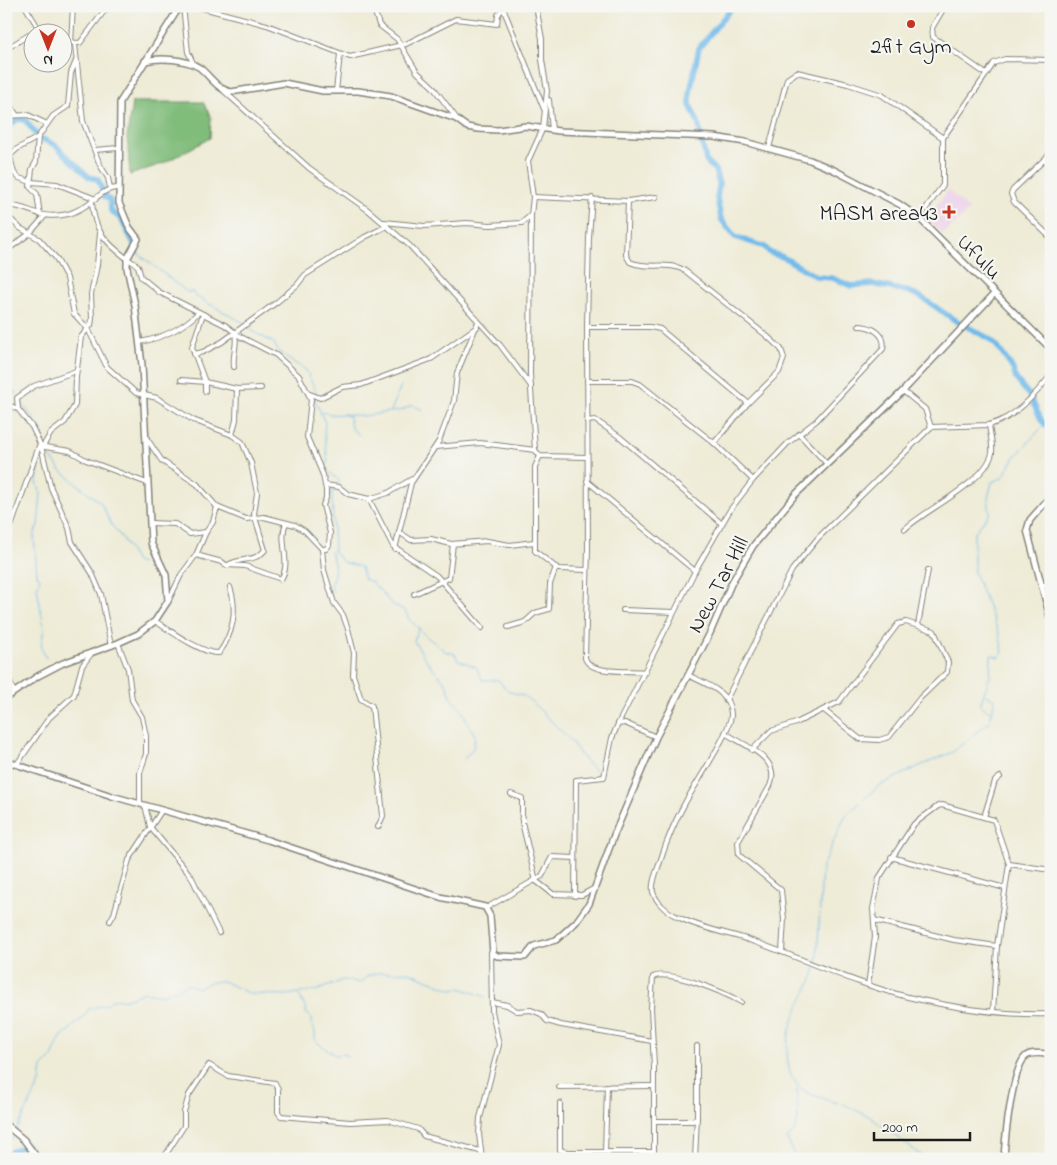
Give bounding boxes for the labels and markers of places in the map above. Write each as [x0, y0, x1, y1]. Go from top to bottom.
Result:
marker: 2fit Gym [905, 18, 917, 30]
place label: 2fit Gym [870, 32, 952, 65]
place label: MASM area43 [820, 199, 938, 231]
marker: MASM area43 [942, 205, 956, 219]

